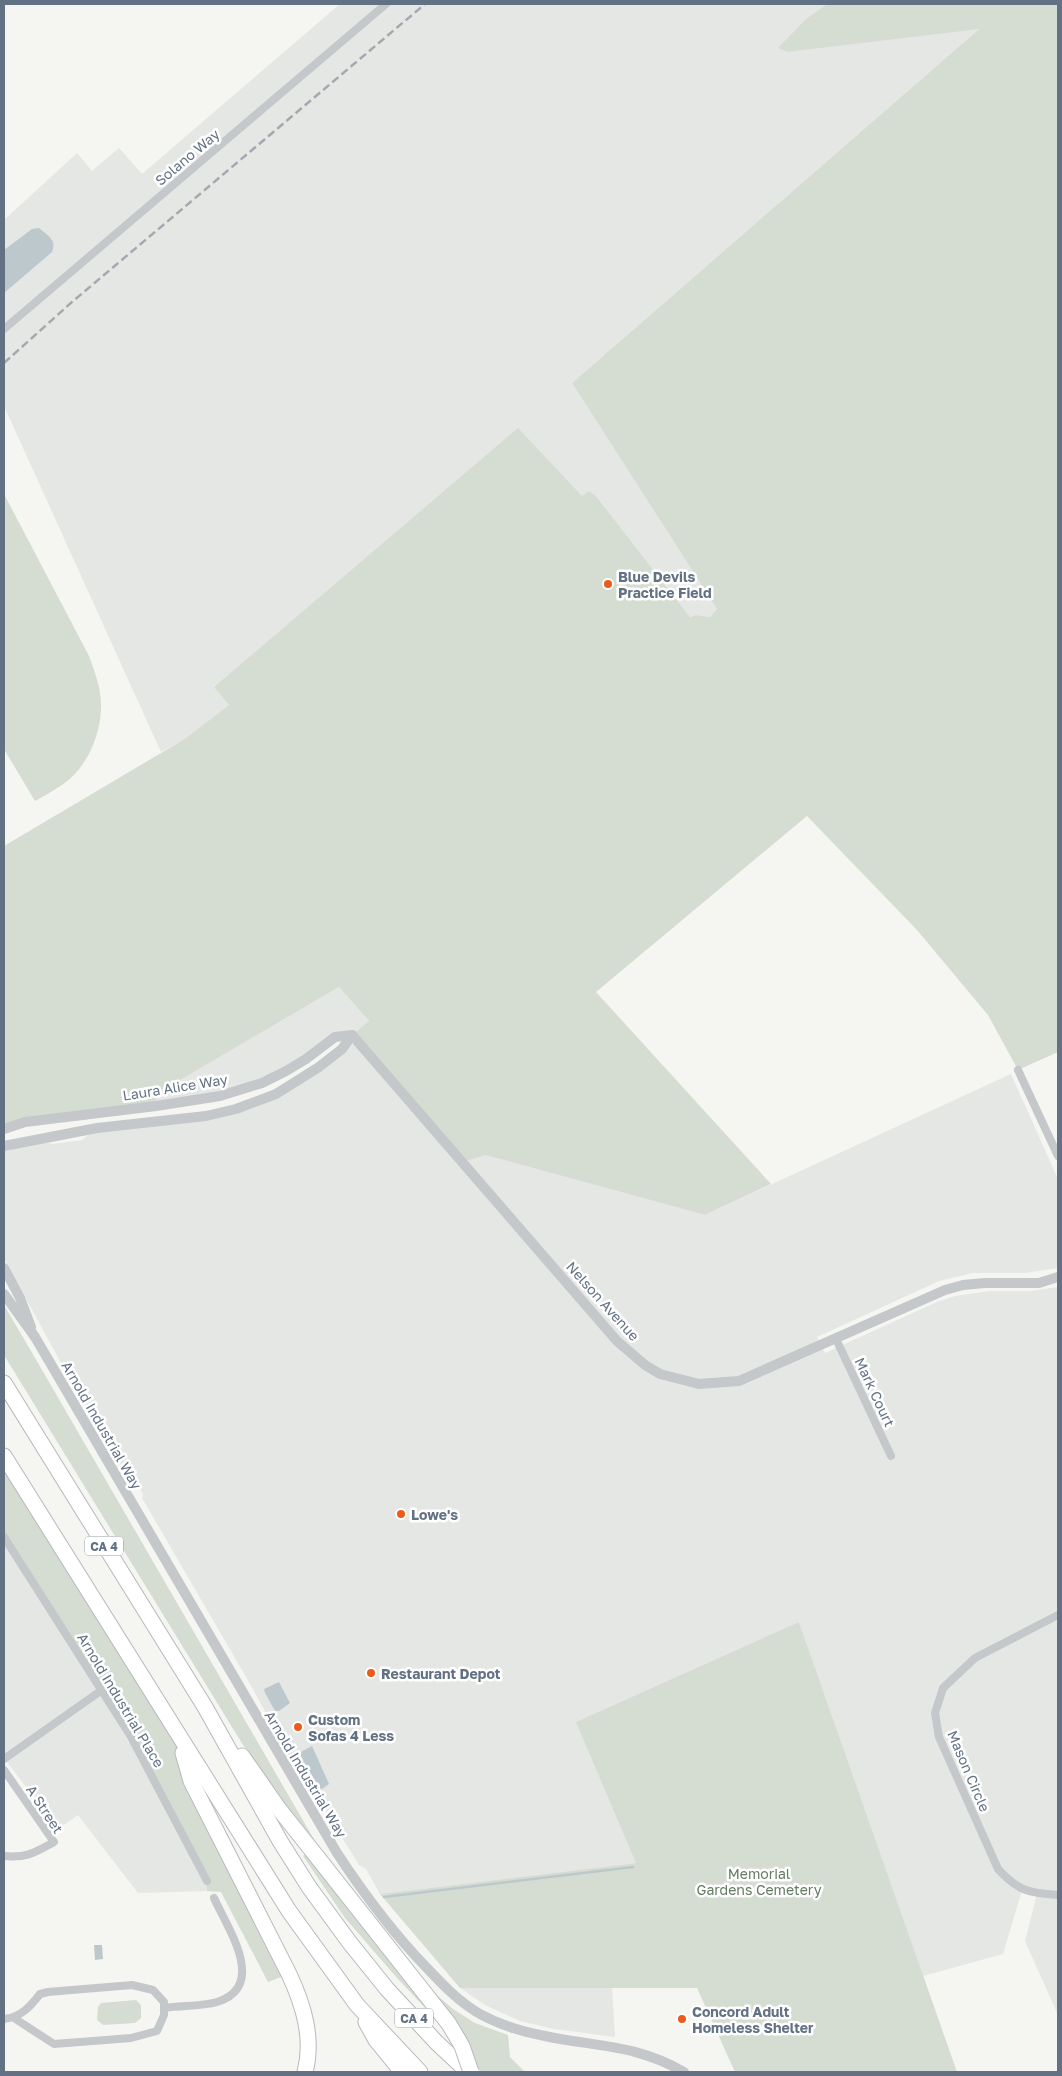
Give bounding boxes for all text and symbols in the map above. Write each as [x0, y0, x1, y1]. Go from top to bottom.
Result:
street label: Solano Way [151, 125, 223, 189]
place label: Blue Devils Practice Field [618, 568, 712, 601]
marker: Blue Devils Practice Field [602, 578, 614, 590]
street label: Laura Alice Way [121, 1070, 229, 1104]
street label: Nelson Avenue [563, 1258, 643, 1344]
street label: Mark Court [852, 1355, 898, 1429]
street label: Arnold Industrial Way [58, 1358, 146, 1492]
place label: Lowe's [411, 1506, 458, 1523]
marker: Lowe's [395, 1508, 407, 1520]
road number: CA 4 [85, 1536, 123, 1555]
street label: Arnold Industrial Place [74, 1630, 168, 1770]
place label: Restaurant Depot [381, 1665, 501, 1682]
marker: Restaurant Depot [365, 1667, 377, 1679]
street label: Arnold Industrial Way [261, 1708, 351, 1841]
place label: Custom Sofas 4 Less [308, 1711, 394, 1744]
marker: Custom Sofas 4 Less [292, 1721, 304, 1733]
street label: Mason Circle [944, 1728, 994, 1814]
street label: A Street [23, 1782, 67, 1836]
park label: Memorial Gardens Cemetery [697, 1865, 822, 1898]
place label: Concord Adult Homeless Shelter [692, 2003, 814, 2036]
road number: CA 4 [395, 2009, 433, 2028]
marker: Concord Adult Homeless Shelter [676, 2013, 688, 2025]

